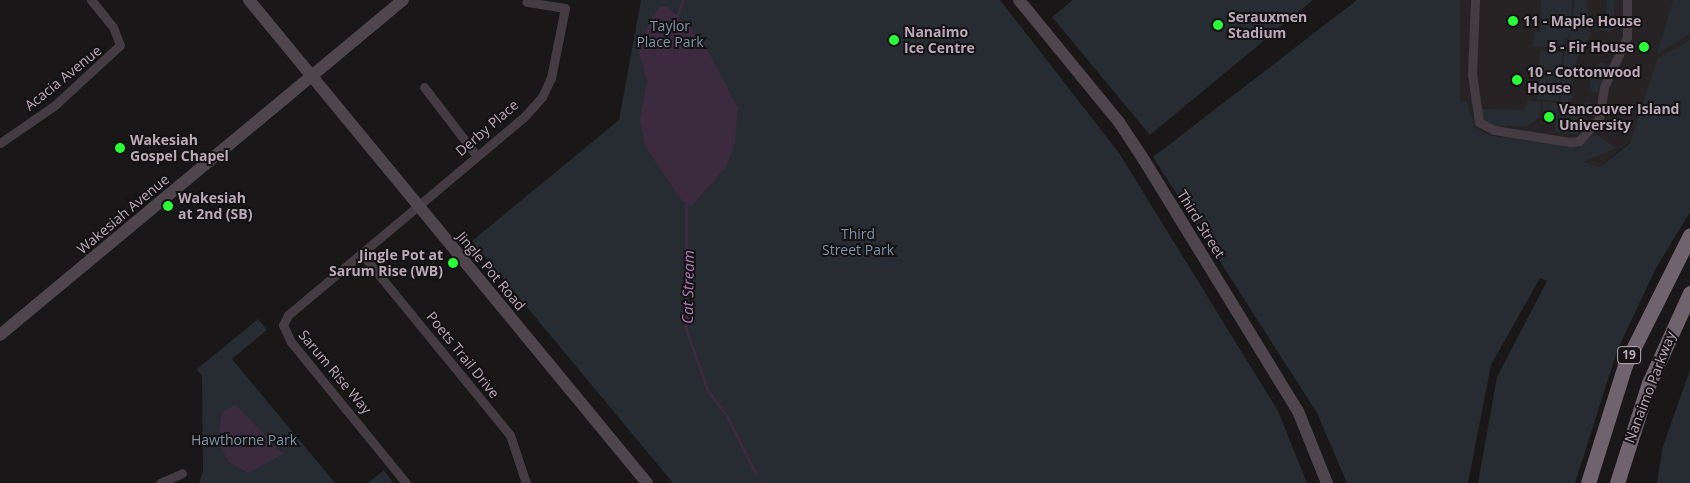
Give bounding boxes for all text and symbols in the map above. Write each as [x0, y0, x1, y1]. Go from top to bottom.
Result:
place label: Serauxmen Stadium [1228, 9, 1307, 41]
place label: 11 - Maple House [1523, 13, 1641, 29]
marker: 11 - Maple House [1507, 15, 1519, 27]
park label: Taylor Place Park [636, 18, 704, 50]
marker: Serauxmen Stadium [1212, 19, 1224, 31]
place label: Nanaimo Ice Centre [904, 24, 975, 56]
marker: Nanaimo Ice Centre [888, 34, 900, 46]
place label: 5 - Fir House [1548, 39, 1634, 55]
marker: 5 - Fir House [1638, 41, 1650, 53]
street label: Acacia Avenue [21, 42, 105, 114]
place label: 10 - Cottonwood House [1527, 64, 1641, 96]
marker: 10 - Cottonwood House [1511, 74, 1523, 86]
street label: Derby Place [452, 96, 522, 160]
place label: Vancouver Island University [1559, 101, 1679, 134]
marker: Vancouver Island University [1543, 111, 1555, 123]
place label: Wakesiah Gospel Chapel [130, 132, 229, 164]
marker: Wakesiah Gospel Chapel [114, 142, 126, 154]
street label: Wakesiah Avenue [74, 171, 172, 257]
street label: Third Street [1174, 187, 1228, 261]
place label: Wakesiah at 2nd (SB) [178, 190, 252, 222]
marker: Wakesiah at 2nd (SB) [162, 200, 174, 212]
park label: Third Street Park [822, 226, 894, 258]
street label: Jingle Pot Road [453, 228, 529, 314]
place label: Jingle Pot at Sarum Rise (WB) [329, 247, 443, 280]
water label: Cat Stream [678, 250, 698, 324]
marker: Jingle Pot at Sarum Rise (WB) [447, 257, 459, 269]
street label: Poets Trail Drive [423, 308, 503, 402]
street label: Sarum Rise Way [295, 327, 375, 417]
street label: Nanaimo Parkway [1621, 329, 1679, 445]
road number: 19 [1616, 346, 1642, 364]
park label: Hawthorne Park [191, 432, 297, 448]

